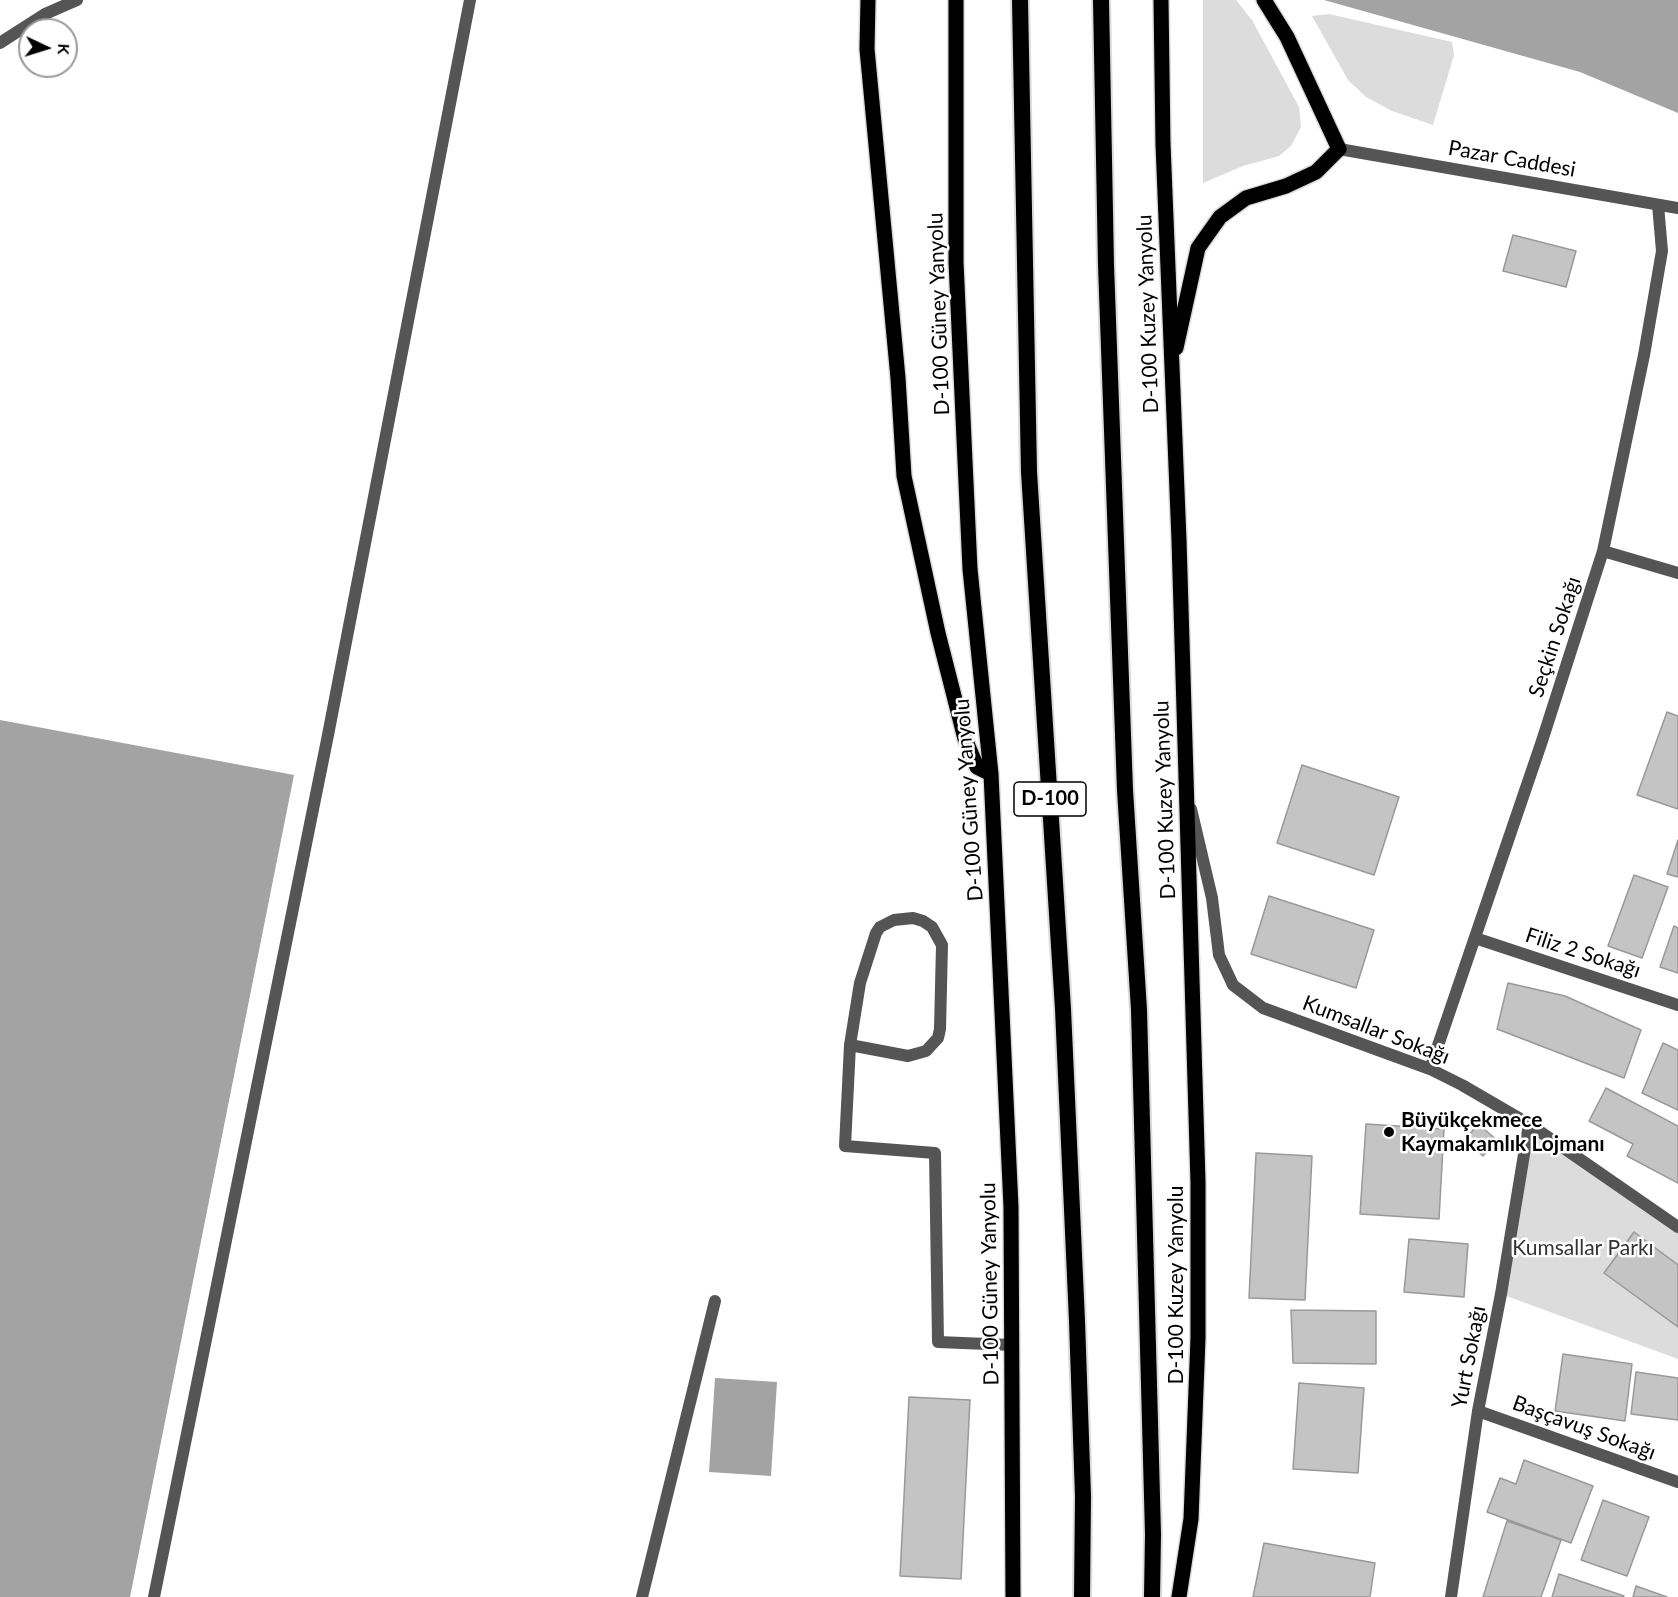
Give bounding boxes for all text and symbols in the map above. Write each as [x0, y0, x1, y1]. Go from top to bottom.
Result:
north arrow [18, 18, 78, 78]
text: K [55, 43, 74, 55]
street label: Pazar Caddesi [1446, 135, 1578, 183]
street label: D-100 Güney Yanyolu [923, 212, 955, 416]
street label: D-100 Kuzey Yanyolu [1132, 214, 1164, 414]
street label: Seçkin Sokağı [1524, 573, 1586, 701]
street label: D-100 Güney Yanyolu [949, 698, 989, 902]
street label: D-100 Kuzey Yanyolu [1149, 700, 1181, 900]
road number: D-100 [1014, 782, 1086, 816]
street label: Filiz 2 Sokağı [1522, 923, 1644, 983]
street label: Kumsallar Sokağı [1299, 990, 1453, 1070]
place label: Büyükçekmece Kaymakamlık Lojmanı [1401, 1107, 1605, 1157]
marker: Büyükçekmece Kaymakamlık Lojmanı [1382, 1125, 1396, 1139]
street label: D-100 Güney Yanyolu [976, 1182, 1004, 1386]
street label: D-100 Kuzey Yanyolu [1163, 1186, 1189, 1384]
park label: Kumsallar Parkı [1512, 1235, 1654, 1261]
street label: Yurt Sokağı [1447, 1304, 1491, 1410]
street label: Başçavuş Sokağı [1509, 1390, 1659, 1466]

